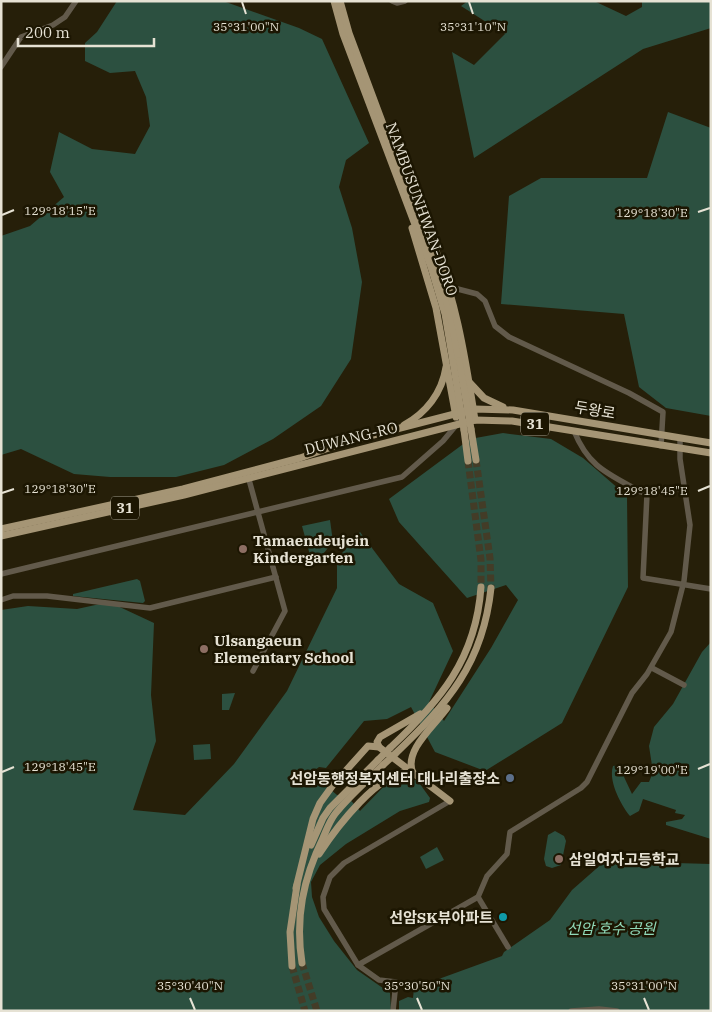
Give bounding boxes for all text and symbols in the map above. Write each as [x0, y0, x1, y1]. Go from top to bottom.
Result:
scale bar [18, 15, 154, 47]
text: 35°31'00"N [213, 19, 279, 34]
text: 35°31'10"N [440, 19, 506, 34]
text: 200 m [25, 23, 70, 42]
street label: NAMBUSUNHWAN-DORO [382, 120, 462, 298]
text: 129°18'15"E [24, 203, 96, 218]
text: 129°18'30"E [616, 205, 688, 220]
street label: 두왕로 [573, 397, 617, 423]
road number: 31 [521, 412, 549, 436]
street label: DUWANG-RO [302, 417, 400, 459]
text: 129°18'30"E [24, 481, 96, 496]
text: 129°18'45"E [616, 483, 688, 498]
road number: 31 [111, 496, 139, 520]
place label: Tamaendeujein Kindergarten [253, 531, 369, 567]
marker: Tamaendeujein Kindergarten [237, 543, 249, 555]
place label: Ulsangaeun Elementary School [214, 631, 354, 667]
marker: Ulsangaeun Elementary School [198, 643, 210, 655]
text: 129°18'45"E [24, 759, 96, 774]
text: 129°19'00"E [616, 762, 688, 777]
place label: 선암동행정복지센터 대나리출장소 [290, 769, 500, 788]
marker: 선암동행정복지센터 대나리출장소 [504, 772, 516, 784]
place label: 삼일여자고등학교 [569, 850, 680, 869]
marker: 삼일여자고등학교 [553, 853, 565, 865]
place label: 선암SK뷰아파트 [389, 908, 493, 927]
marker: 선암SK뷰아파트 [497, 911, 509, 923]
park label: 선암 호수 공원 [566, 919, 657, 938]
text: 35°30'40"N [157, 978, 223, 993]
text: 35°30'50"N [384, 978, 450, 993]
text: 35°31'00"N [611, 978, 677, 993]

